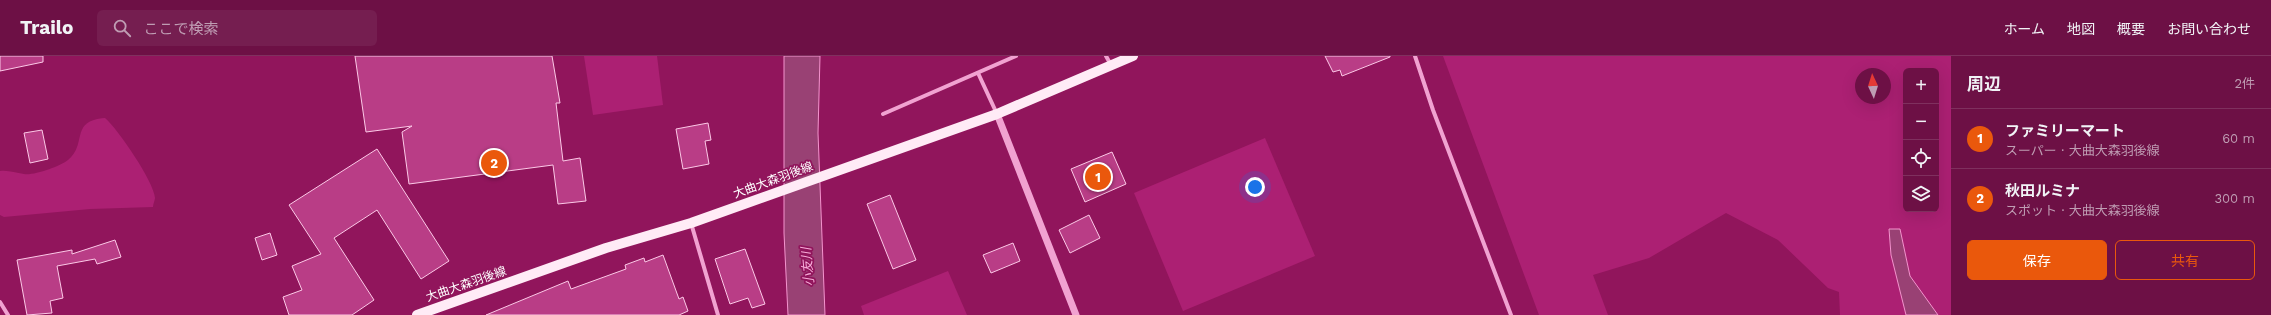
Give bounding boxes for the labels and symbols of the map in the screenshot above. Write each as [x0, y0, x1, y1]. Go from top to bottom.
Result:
north arrow [1855, 68, 1891, 104]
pin: 2 [481, 148, 507, 178]
street label: 大曲大森羽後線 [731, 159, 815, 201]
pin: 1 [1085, 162, 1111, 192]
your location [1245, 177, 1265, 197]
water label: 小友川 [798, 245, 817, 287]
street label: 大曲大森羽後線 [424, 264, 508, 304]

